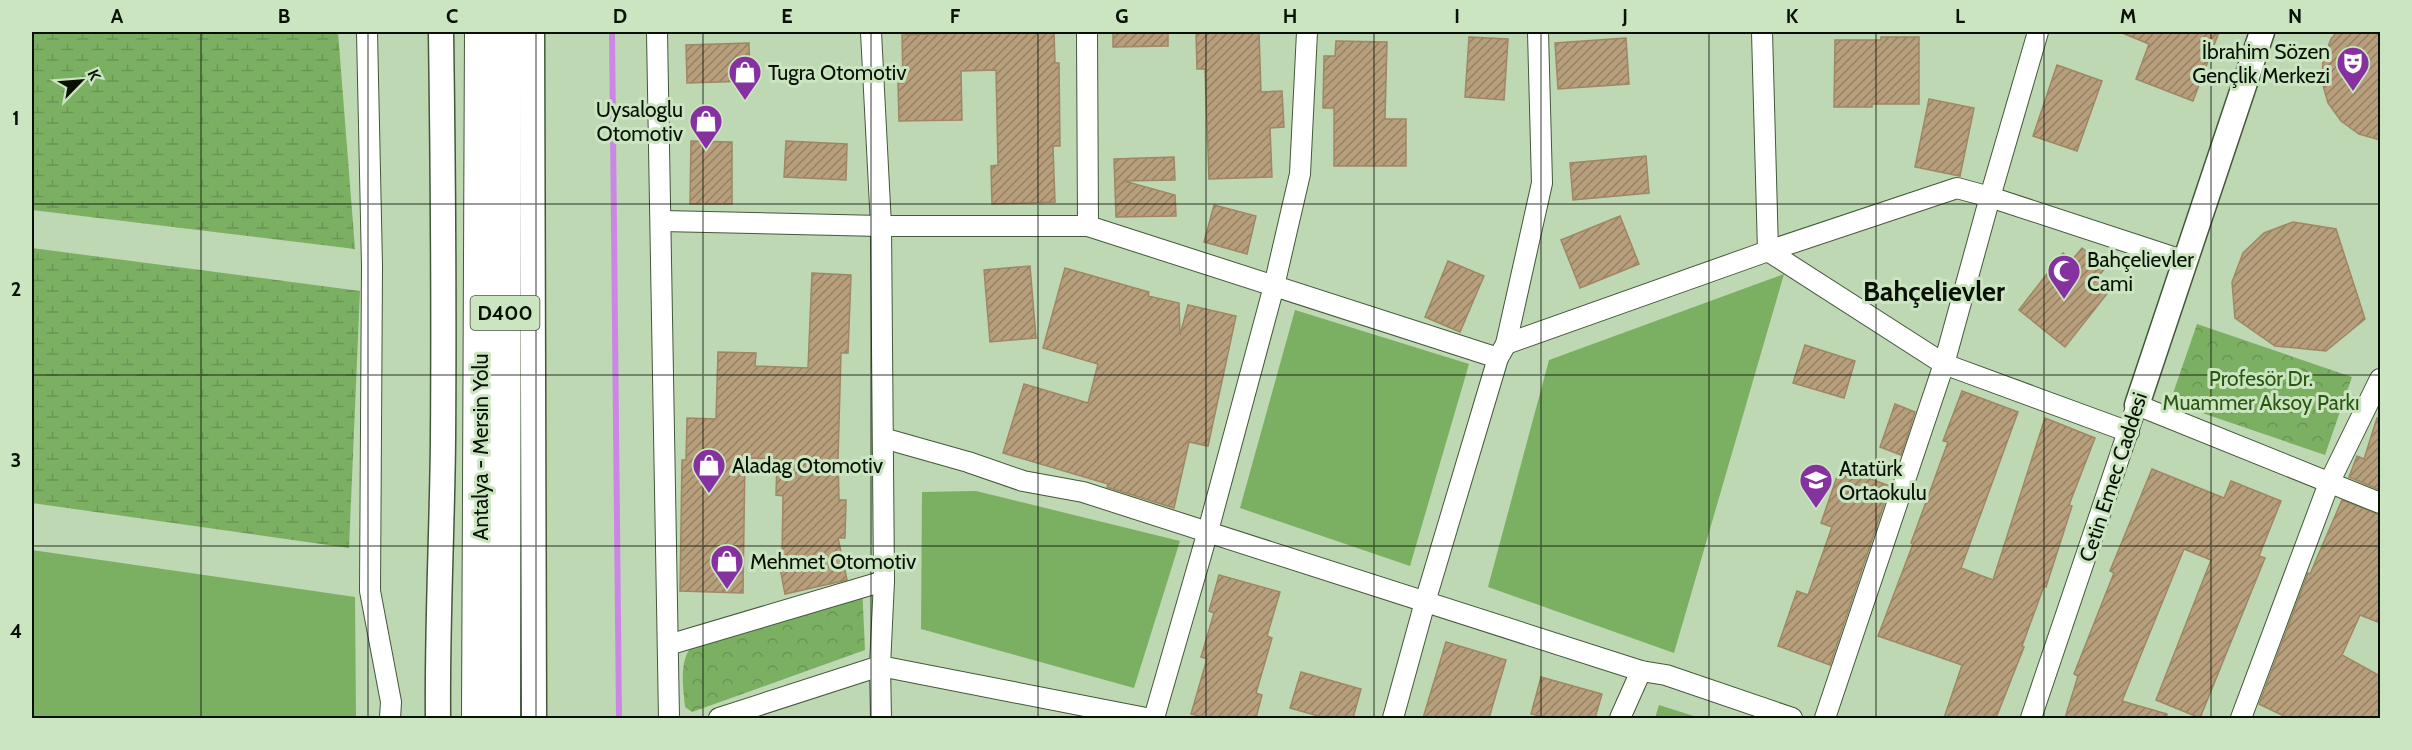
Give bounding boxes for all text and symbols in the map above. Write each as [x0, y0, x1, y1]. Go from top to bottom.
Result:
text: A [111, 4, 124, 28]
text: B [278, 4, 290, 28]
text: C [446, 4, 458, 28]
text: D [613, 4, 627, 28]
text: E [781, 4, 793, 28]
text: F [950, 4, 961, 28]
text: G [1115, 4, 1129, 28]
text: H [1283, 4, 1297, 28]
text: I [1454, 4, 1460, 28]
text: J [1621, 4, 1628, 28]
text: K [1786, 4, 1799, 28]
text: L [1955, 4, 1965, 28]
text: M [2120, 4, 2136, 28]
text: N [2288, 4, 2302, 28]
place label: İbrahim Sözen Gençlik Merkezi [2192, 39, 2330, 88]
theatre icon: İbrahim Sözen Gençlik Merkezi [2335, 45, 2371, 92]
north arrow [51, 51, 111, 111]
shop icon: Tugra Otomotiv [727, 54, 763, 101]
place label: Tugra Otomotiv [768, 60, 907, 85]
text: K [83, 66, 105, 83]
place label: Uysaloglu Otomotiv [596, 97, 684, 146]
shop icon: Uysaloglu Otomotiv [688, 103, 724, 150]
text: 1 [12, 106, 20, 130]
place label: Bahçelievler Cami [2087, 247, 2194, 296]
mosque icon: Bahçelievler Cami [2046, 253, 2082, 300]
district label: Bahçelievler [1863, 275, 2005, 308]
text: 2 [11, 277, 21, 301]
road number: D400 [470, 296, 540, 330]
street label: Antalya - Mersin Yolu [468, 354, 493, 540]
park label: Profesör Dr. Muammer Aksoy Parkı [2163, 366, 2359, 415]
street label: Cetin Emec Caddesi [2074, 389, 2152, 565]
shop icon: Aladag Otomotiv [691, 447, 727, 494]
text: 3 [11, 448, 21, 472]
place label: Aladag Otomotiv [732, 453, 884, 478]
place label: Atatürk Ortaokulu [1839, 456, 1927, 505]
school or university icon: Atatürk Ortaokulu [1798, 462, 1834, 509]
shop icon: Mehmet Otomotiv [709, 543, 745, 590]
place label: Mehmet Otomotiv [750, 549, 917, 574]
text: 4 [10, 619, 22, 643]

